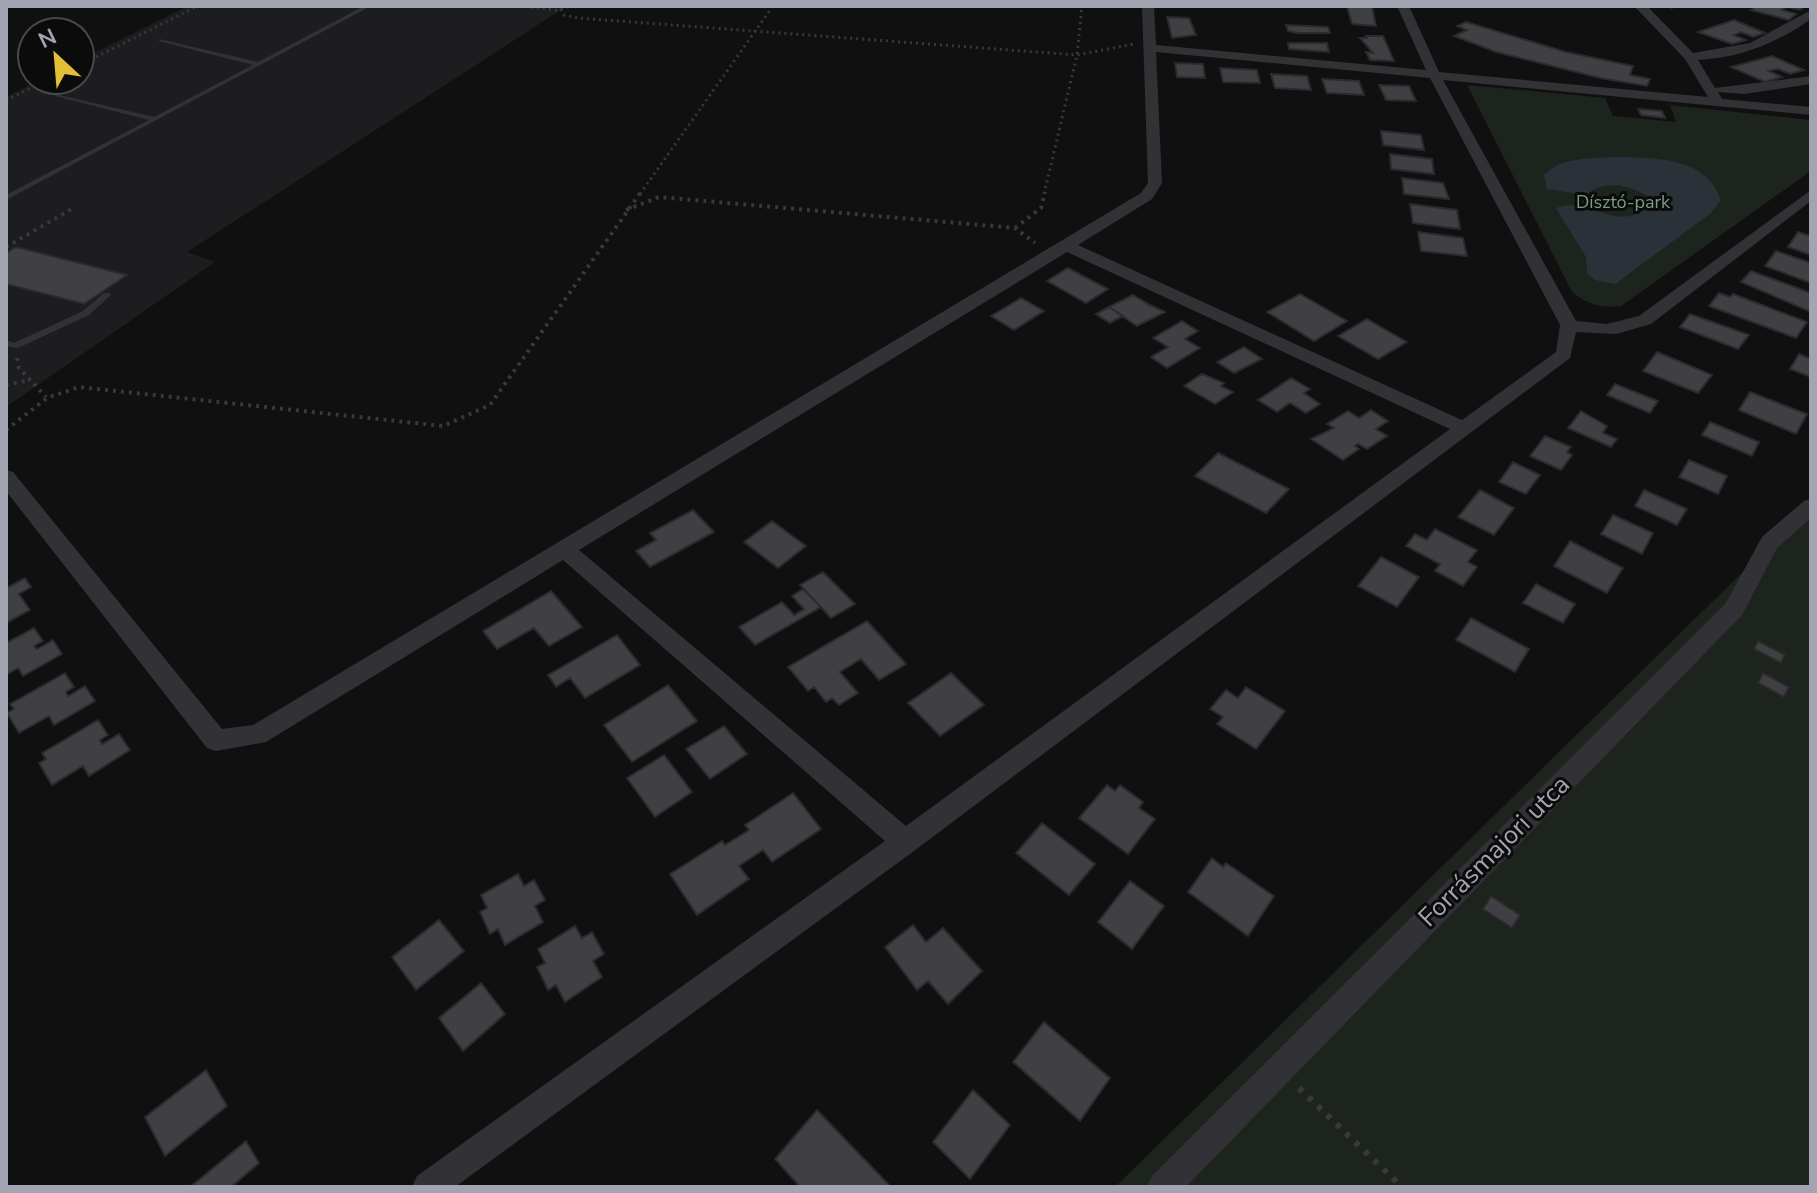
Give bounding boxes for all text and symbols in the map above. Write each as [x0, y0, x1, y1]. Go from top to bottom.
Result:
north arrow [16, 16, 96, 96]
text: N [34, 22, 62, 56]
park label: Dísztó-park [1576, 190, 1671, 214]
street label: Forrásmajori utca [1411, 768, 1577, 934]

